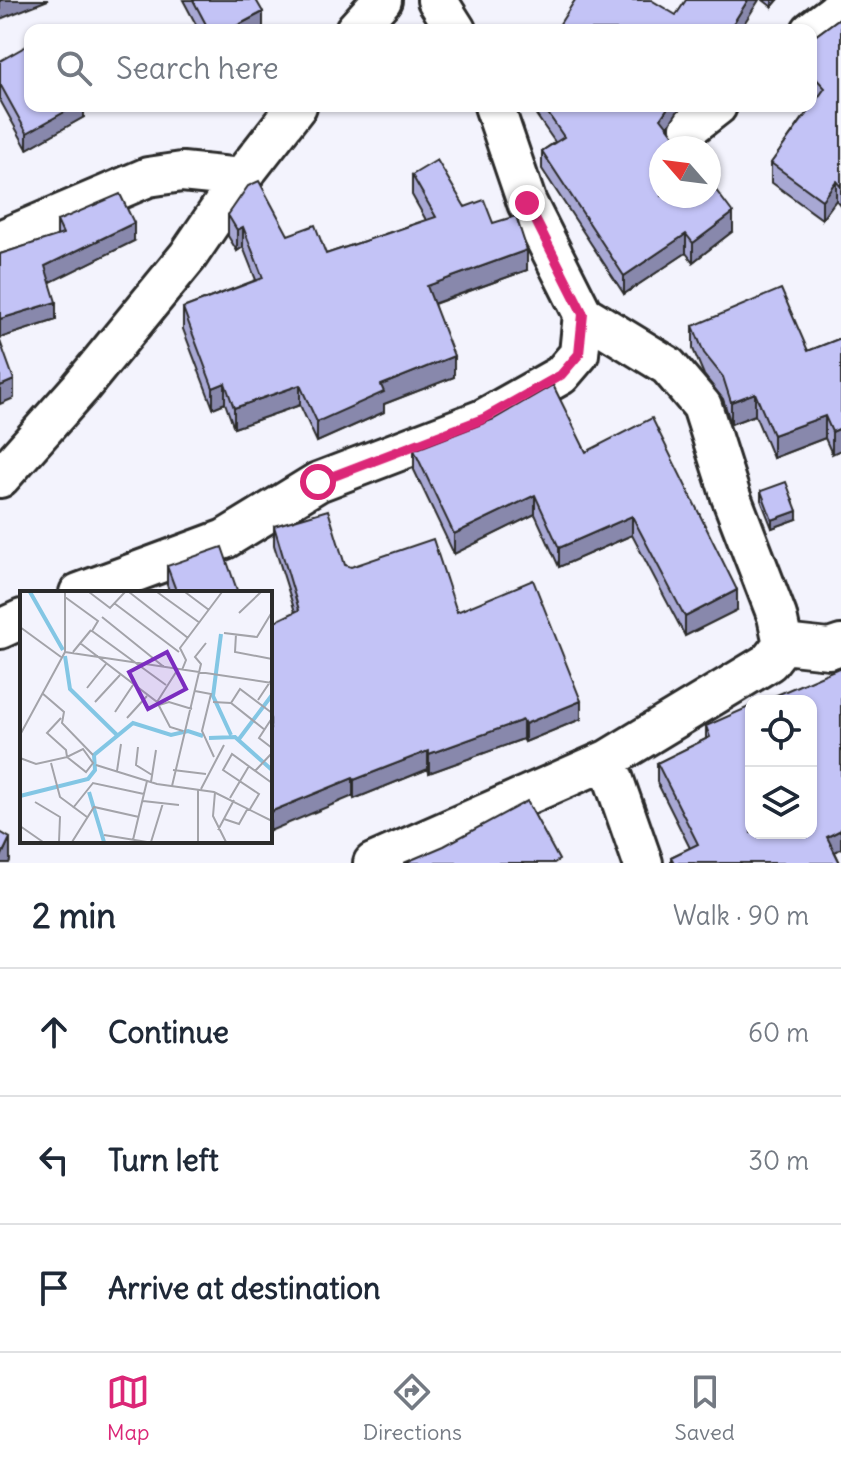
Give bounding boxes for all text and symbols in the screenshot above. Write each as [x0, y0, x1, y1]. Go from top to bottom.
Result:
search box [24, 24, 817, 112]
icon: search [52, 46, 96, 90]
text: Search here [116, 49, 279, 87]
north arrow [649, 136, 721, 208]
route end [509, 185, 545, 221]
route start [300, 464, 336, 500]
inset map [20, 591, 272, 843]
map controls [745, 695, 817, 839]
button: locate [745, 695, 817, 767]
button: layers [745, 767, 817, 839]
text: 2 min [32, 894, 116, 937]
text: Walk · 90 m [673, 899, 809, 932]
icon: ahead [32, 1010, 76, 1054]
text: Continue [108, 1013, 229, 1051]
text: 60 m [748, 1016, 809, 1049]
icon: left [32, 1138, 76, 1182]
text: Turn left [108, 1141, 219, 1179]
text: 30 m [748, 1144, 809, 1177]
icon: arrive [32, 1266, 76, 1310]
text: Arrive at destination [108, 1269, 380, 1307]
tab: Map [106, 1370, 150, 1446]
tab: Directions [363, 1370, 462, 1446]
tab: Saved [674, 1370, 735, 1446]

